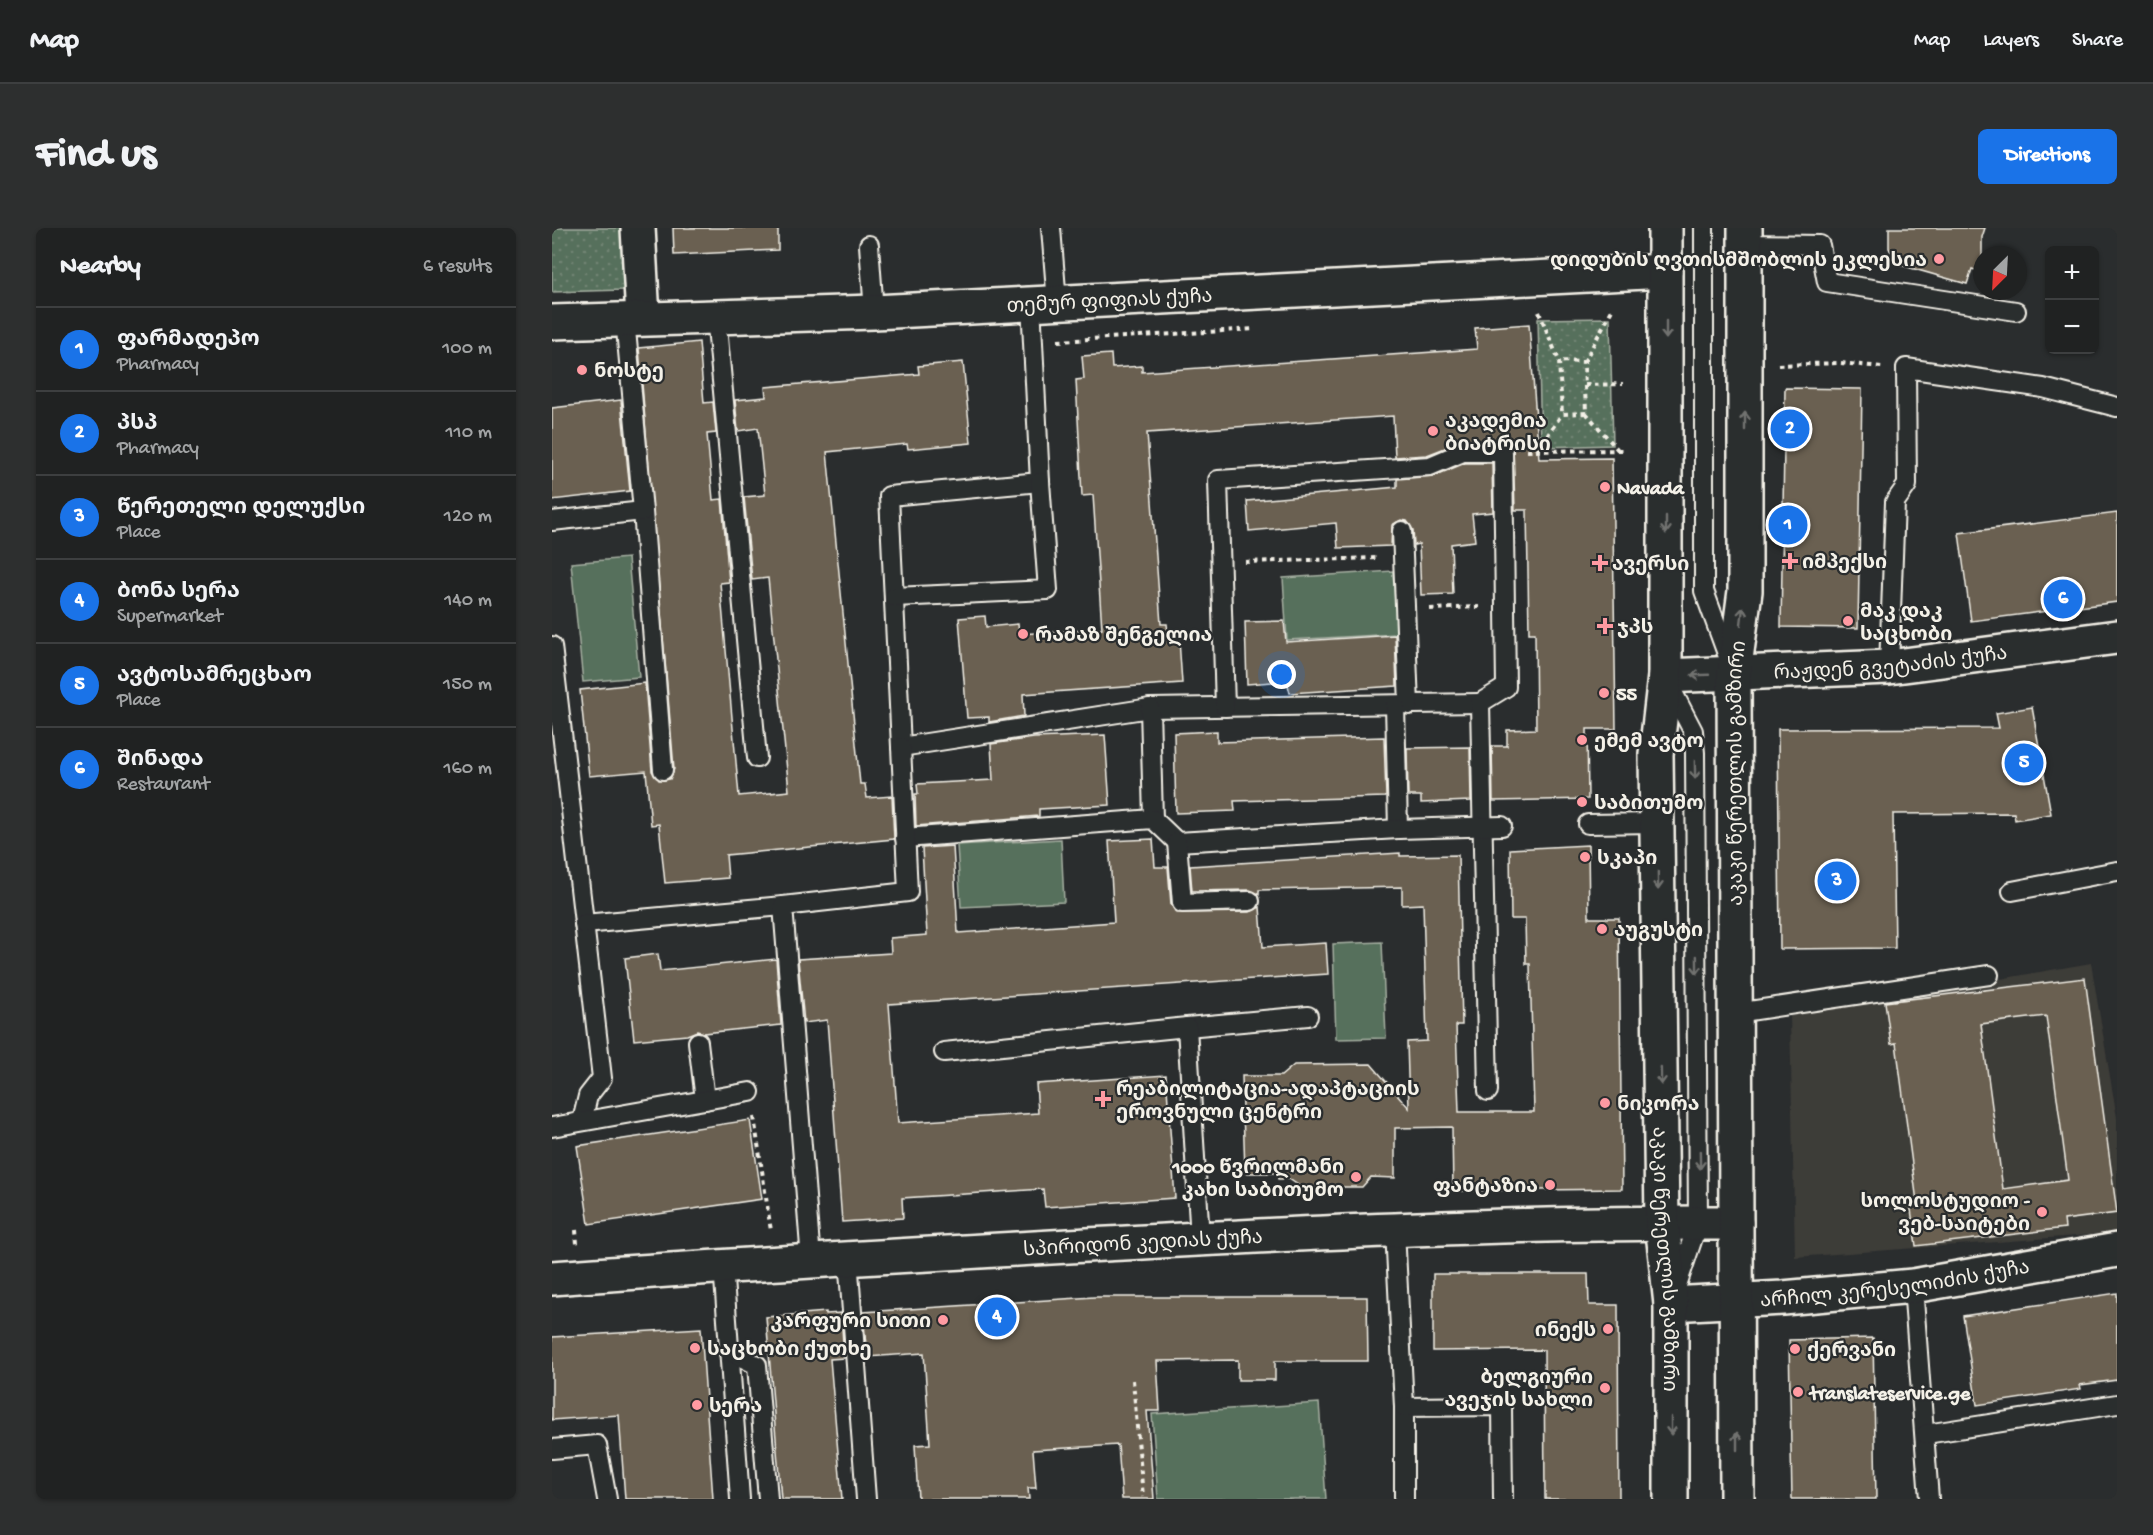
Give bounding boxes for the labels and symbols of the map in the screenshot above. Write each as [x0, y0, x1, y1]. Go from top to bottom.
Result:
north arrow [1973, 246, 2027, 300]
place label: დიდუბის ღვთისმშობლის ეკლესია [1550, 251, 1927, 274]
marker: დიდუბის ღვთისმშობლის ეკლესია [1932, 252, 1946, 266]
street label: თემურ ფიფიას ქუჩა [1006, 286, 1213, 320]
one-way arrow [1660, 319, 1672, 339]
place label: ნოსტე [594, 362, 664, 385]
marker: ნოსტე [575, 363, 589, 377]
pin: 2 [1770, 406, 1810, 452]
one-way arrow [1739, 411, 1751, 431]
place label: აკადემია ბიატრისი [1445, 412, 1551, 458]
marker: აკადემია ბიატრისი [1426, 424, 1440, 438]
place label: Navada [1617, 479, 1685, 502]
marker: Navada [1598, 480, 1612, 494]
pin: 1 [1768, 502, 1808, 548]
one-way arrow [1660, 514, 1672, 534]
place label: იმპექსი [1802, 553, 1887, 576]
place label: ავერსი [1612, 554, 1689, 578]
marker: იმპექსი [1783, 554, 1797, 568]
marker: ავერსი [1593, 556, 1607, 570]
pin: 6 [2044, 576, 2082, 622]
place label: მაკ დაკ საცხობი [1860, 602, 1952, 648]
one-way arrow [1736, 606, 1747, 626]
marker: მაკ დაკ საცხობი [1841, 614, 1855, 628]
place label: ჯპს [1617, 618, 1653, 641]
marker: ჯპს [1598, 619, 1612, 633]
place label: რამაზ შენგელია [1035, 625, 1212, 649]
marker: რამაზ შენგელია [1016, 627, 1030, 641]
street label: აკაკი წერეთლის გამზირი [1725, 639, 1753, 906]
street label: რაჟდენ გვეტაძის ქუჩა [1773, 644, 2009, 687]
your location [1267, 660, 1296, 689]
one-way arrow [1690, 669, 1710, 681]
place label: 55 [1616, 685, 1638, 708]
marker: 55 [1597, 686, 1611, 700]
place label: ემემ ავტო [1594, 732, 1704, 755]
marker: ემემ ავტო [1575, 733, 1589, 747]
pin: 5 [2004, 740, 2044, 786]
one-way arrow [1689, 759, 1701, 779]
place label: საბითუმო [1594, 794, 1703, 817]
marker: საბითუმო [1575, 795, 1589, 809]
place label: სკაპი [1597, 849, 1657, 872]
marker: სკაპი [1578, 850, 1592, 864]
pin: 3 [1818, 858, 1856, 904]
one-way arrow [1652, 871, 1664, 891]
place label: აუგუსტი [1614, 921, 1703, 944]
marker: აუგუსტი [1595, 922, 1609, 936]
one-way arrow [1692, 954, 1703, 974]
one-way arrow [1655, 1066, 1667, 1086]
place label: რეაბილიტაცია-ადაპტაციის ეროვნული ცენტრი [1116, 1079, 1420, 1126]
marker: რეაბილიტაცია-ადაპტაციის ეროვნული ცენტრი [1094, 1090, 1112, 1108]
place label: ნიკორა [1617, 1094, 1699, 1118]
marker: ნიკორა [1598, 1096, 1612, 1110]
street label: აკაკი წერეთლის გამზირი [1646, 1126, 1680, 1392]
one-way arrow [1694, 1149, 1706, 1169]
place label: 1000 წვრილმანი კახი საბითუმო [1171, 1157, 1344, 1204]
marker: 1000 წვრილმანი კახი საბითუმო [1349, 1170, 1363, 1184]
place label: ფანტაზია [1433, 1177, 1538, 1200]
marker: ფანტაზია [1543, 1178, 1557, 1192]
place label: სოლოსტუდიო - ვებ-საიტები [1860, 1192, 2031, 1238]
marker: სოლოსტუდიო - ვებ-საიტები [2035, 1205, 2049, 1219]
street label: სპირიდონ კედიას ქუჩა [1023, 1228, 1263, 1264]
street label: არჩილ კერესელიძის ქუჩა [1760, 1258, 2032, 1314]
pin: 4 [978, 1294, 1016, 1340]
place label: კარფური სითი [770, 1311, 931, 1335]
marker: კარფური სითი [936, 1313, 950, 1327]
place label: ინექს [1535, 1321, 1596, 1344]
marker: ინექს [1601, 1322, 1615, 1336]
place label: საცხობი ქუთხე [707, 1340, 872, 1363]
place label: ქერვანი [1807, 1340, 1896, 1364]
marker: საცხობი ქუთხე [688, 1341, 702, 1355]
marker: ქერვანი [1788, 1342, 1802, 1356]
place label: ბელგიური ავეჯის სახლი [1444, 1367, 1593, 1414]
marker: ბელგიური ავეჯის სახლი [1598, 1381, 1612, 1395]
place label: translateservice.ge [1808, 1384, 1971, 1407]
marker: translateservice.ge [1791, 1385, 1805, 1399]
place label: სერა [709, 1396, 762, 1420]
marker: სერა [690, 1398, 704, 1412]
one-way arrow [1665, 1415, 1677, 1435]
one-way arrow [1731, 1431, 1743, 1451]

